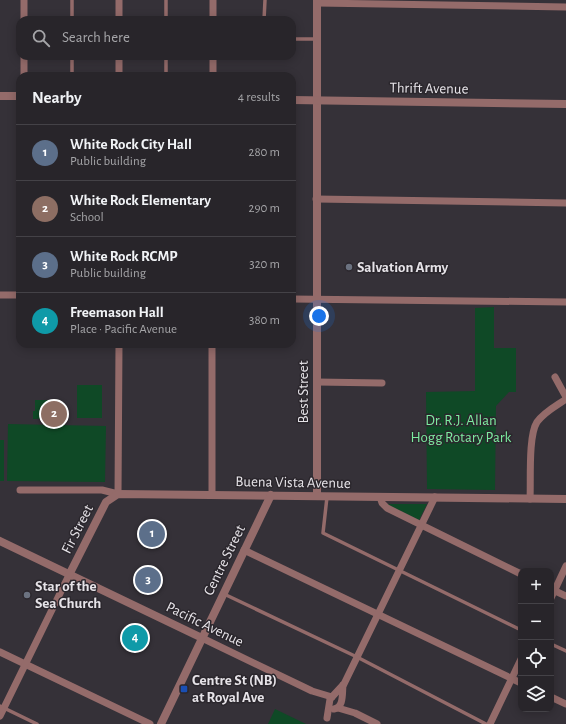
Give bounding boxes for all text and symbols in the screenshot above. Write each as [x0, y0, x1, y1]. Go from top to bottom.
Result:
search box [16, 16, 296, 60]
icon: search [30, 27, 52, 49]
text: Search here [62, 30, 130, 45]
street label: Thrift Avenue [389, 80, 469, 97]
text: Nearby [32, 89, 82, 106]
text: 4 results [238, 91, 280, 104]
text: White Rock City Hall [70, 137, 192, 152]
text: 1 [43, 146, 47, 159]
text: 280 m [249, 146, 280, 159]
text: Public building [70, 155, 146, 168]
text: White Rock Elementary [70, 193, 211, 208]
text: 2 [42, 202, 48, 215]
text: 290 m [249, 202, 280, 215]
text: School [70, 211, 104, 224]
text: White Rock RCMP [70, 249, 178, 264]
text: 3 [42, 258, 48, 271]
text: 320 m [249, 258, 280, 271]
place label: Salvation Army [357, 260, 449, 275]
marker: Salvation Army [344, 262, 354, 272]
text: Public building [70, 267, 146, 280]
text: Freemason Hall [70, 305, 164, 320]
your location [309, 306, 329, 326]
text: 4 [42, 314, 48, 327]
text: 380 m [249, 314, 280, 327]
text: Place · Pacific Avenue [70, 323, 177, 336]
street label: Best Street [296, 360, 311, 423]
pin: 2 [41, 399, 67, 429]
park label: Dr. R.J. Allan Hogg Rotary Park [411, 413, 512, 445]
street label: Buena Vista Avenue [235, 474, 351, 491]
street label: Fir Street [59, 502, 96, 556]
pin: 1 [139, 519, 165, 549]
street label: Centre Street [201, 522, 248, 598]
pin: 3 [135, 565, 161, 595]
map controls [518, 568, 554, 712]
button: + [518, 568, 554, 604]
place label: Star of the Sea Church [35, 579, 101, 611]
marker: Star of the Sea Church [22, 590, 32, 600]
street label: Pacific Avenue [164, 599, 246, 650]
button: − [518, 604, 554, 640]
pin: 4 [122, 623, 148, 653]
button: locate [518, 640, 554, 676]
place label: Centre St (NB) at Royal Ave [192, 673, 277, 705]
button: layers [518, 676, 554, 712]
marker: Centre St (NB) at Royal Ave [179, 684, 189, 694]

